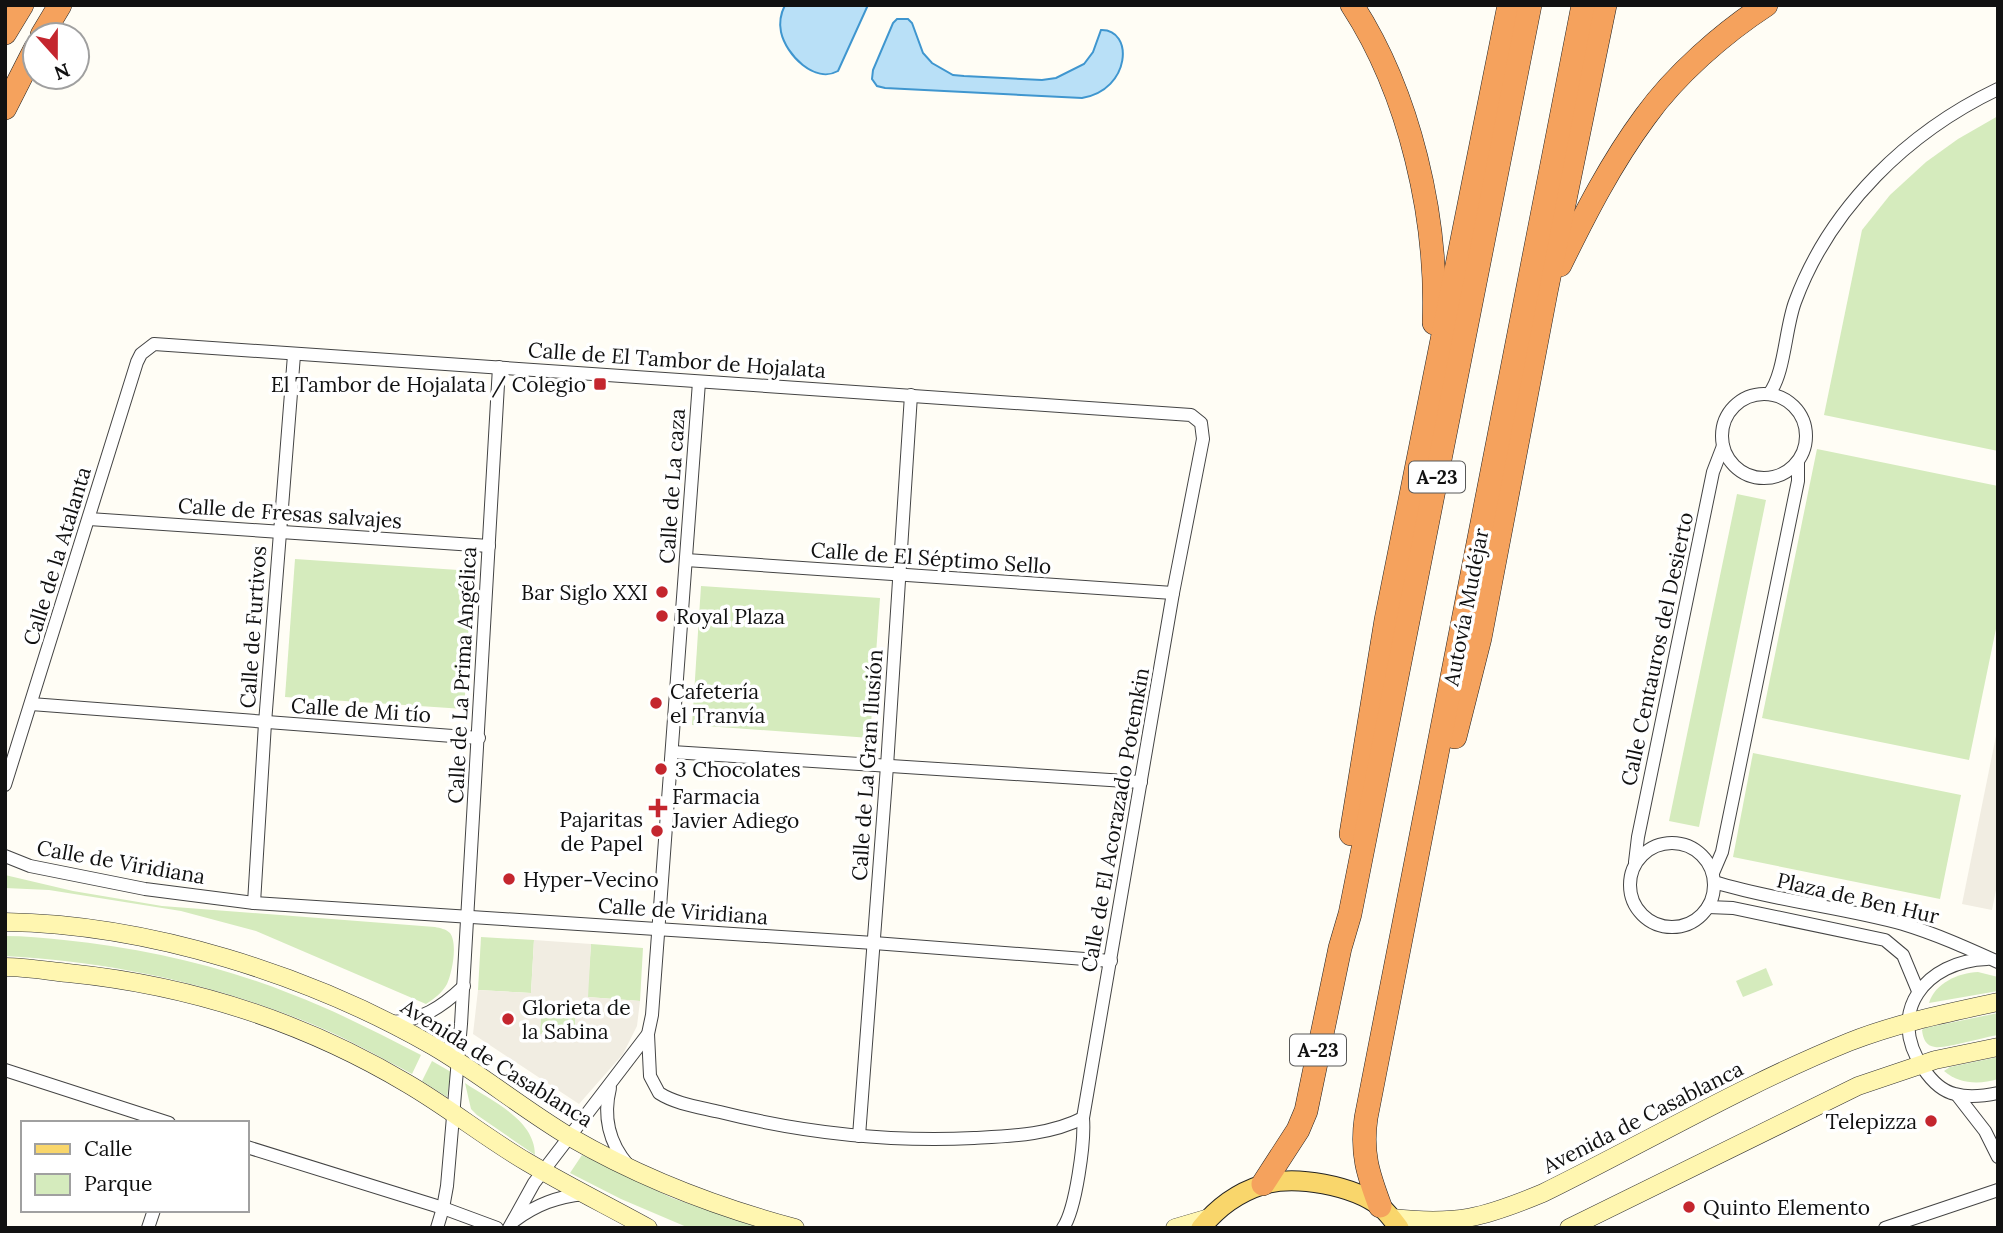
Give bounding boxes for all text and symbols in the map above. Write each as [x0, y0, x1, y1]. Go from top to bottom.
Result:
north arrow [21, 21, 91, 91]
text: N [51, 58, 73, 86]
street label: Calle de El Tambor de Hojalata [527, 336, 827, 384]
place label: El Tambor de Hojalata / Colegio [271, 371, 586, 398]
marker: El Tambor de Hojalata / Colegio [592, 376, 608, 392]
street label: Calle de La caza [653, 407, 691, 565]
road number: A-23 [1409, 462, 1465, 492]
street label: Calle de la Atalanta [17, 463, 97, 649]
street label: Calle de Fresas salvajes [177, 492, 403, 534]
street label: Calle Centauros del Desierto [1615, 510, 1699, 788]
street label: Autovía Mudéjar [1437, 526, 1495, 689]
street label: Calle de El Séptimo Sello [810, 536, 1052, 580]
street label: Calle de Furtivos [234, 545, 272, 709]
street label: Calle de La Prima Angélica [442, 546, 482, 804]
place label: Bar Siglo XXI [521, 579, 648, 606]
marker: Bar Siglo XXI [654, 584, 670, 600]
place label: Royal Plaza [676, 603, 785, 630]
marker: Royal Plaza [654, 608, 670, 624]
street label: Calle de La Gran Ilusión [845, 648, 889, 882]
street label: Calle de El Acorazado Potemkin [1075, 665, 1155, 974]
place label: Cafetería el Tranvía [670, 678, 765, 729]
street label: Calle de Mi tío [290, 692, 432, 728]
marker: Cafetería el Tranvía [648, 695, 664, 711]
place label: 3 Chocolates [675, 756, 801, 783]
marker: 3 Chocolates [653, 761, 669, 777]
place label: Farmacia Javier Adiego [671, 783, 799, 834]
marker: Farmacia Javier Adiego [650, 800, 666, 816]
place label: Pajaritas de Papel [559, 806, 643, 857]
marker: Pajaritas de Papel [649, 823, 665, 839]
street label: Calle de Viridiana [35, 834, 207, 890]
place label: Hyper-Vecino [523, 866, 659, 893]
street label: Plaza de Ben Hur [1774, 866, 1942, 930]
marker: Hyper-Vecino [501, 871, 517, 887]
street label: Calle de Viridiana [597, 892, 769, 930]
street label: Avenida de Casablanca [395, 992, 598, 1133]
place label: Glorieta de la Sabina [522, 994, 631, 1045]
marker: Glorieta de la Sabina [500, 1011, 516, 1027]
road number: A-23 [1290, 1034, 1346, 1066]
street label: Avenida de Casablanca [1537, 1055, 1748, 1180]
place label: Telepizza [1825, 1108, 1917, 1135]
marker: Telepizza [1923, 1113, 1939, 1129]
legend [21, 1121, 248, 1212]
text: Calle [84, 1135, 132, 1162]
text: Parque [84, 1170, 152, 1197]
place label: Quinto Elemento [1703, 1194, 1870, 1221]
marker: Quinto Elemento [1681, 1199, 1697, 1215]

